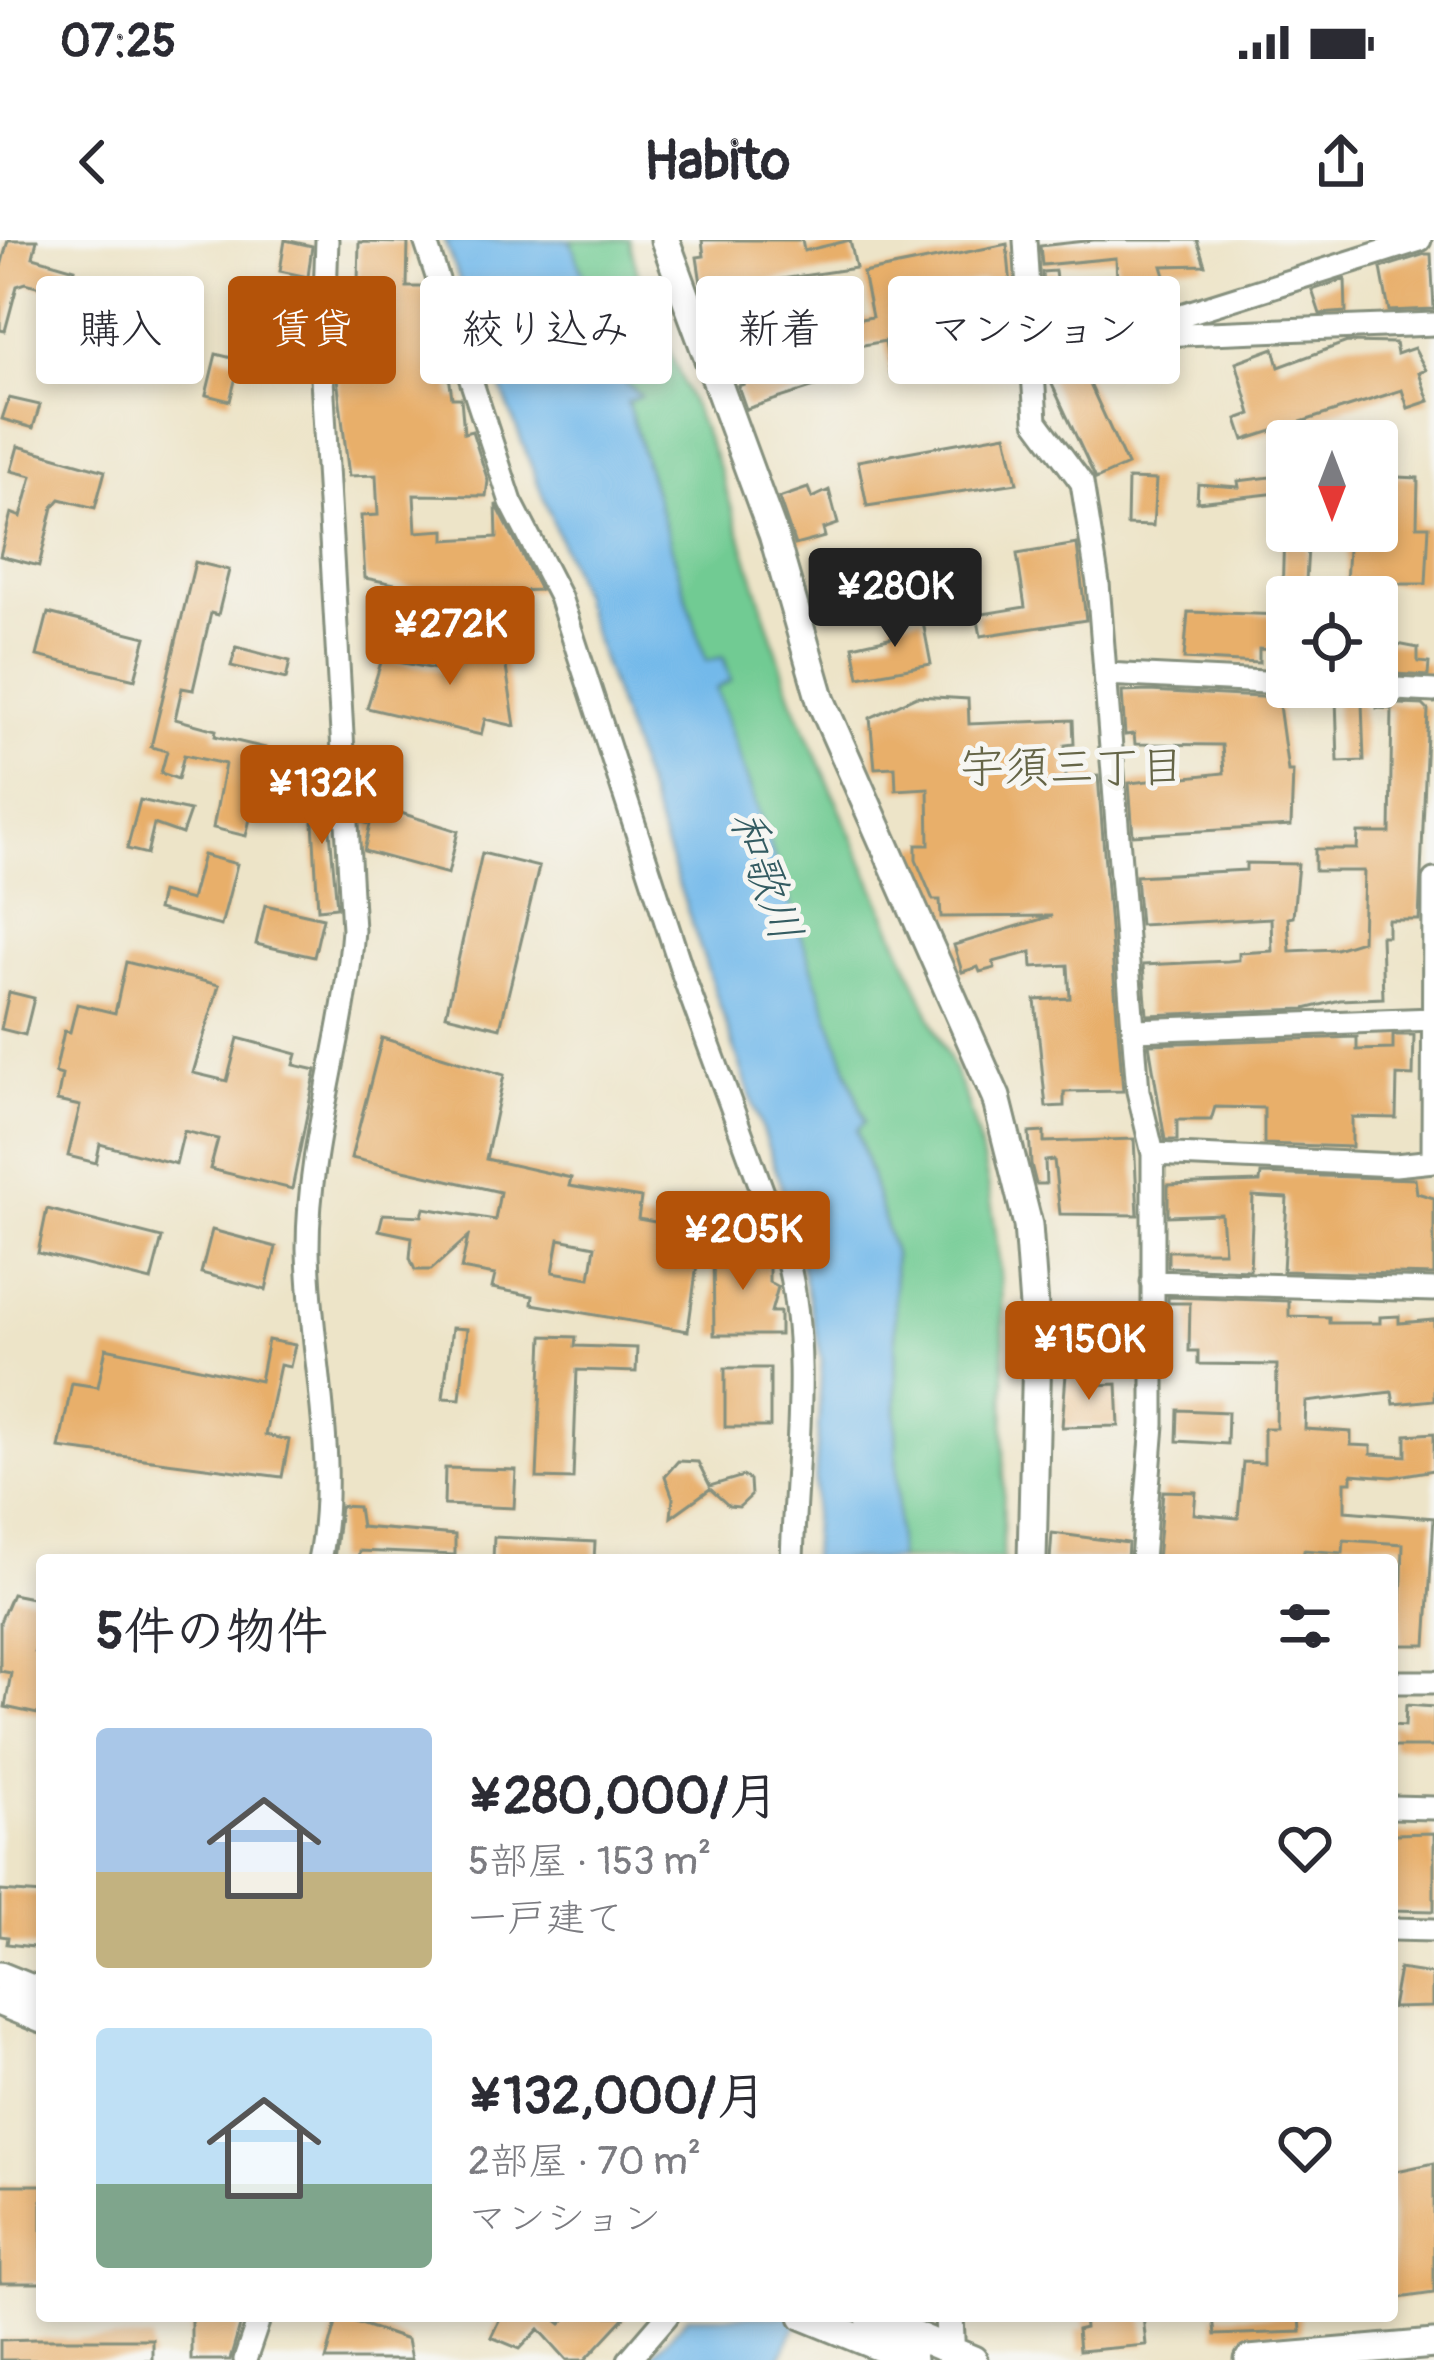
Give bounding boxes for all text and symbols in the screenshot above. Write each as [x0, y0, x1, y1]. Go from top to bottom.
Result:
text: 07:25 [60, 14, 176, 70]
text: Habito [644, 128, 790, 196]
icon: back [60, 129, 126, 195]
icon: share [1308, 129, 1374, 195]
chip: 購入 [36, 276, 204, 384]
chip: 賃貸 [228, 276, 396, 384]
chip: 絞り込み [420, 276, 672, 384]
chip: 新着 [696, 276, 864, 384]
chip: マンション [888, 276, 1180, 384]
north arrow [1266, 420, 1398, 552]
map controls [1266, 420, 1398, 708]
pin: ¥280K [811, 548, 979, 650]
text: ¥280K [836, 562, 954, 611]
button: locate [1266, 576, 1398, 708]
pin: ¥272K [366, 586, 534, 688]
text: ¥272K [393, 600, 507, 649]
district label: 宇須三丁目 [959, 740, 1185, 796]
pin: ¥132K [238, 745, 406, 847]
text: ¥132K [267, 759, 377, 808]
water label: 和歌川 [717, 803, 814, 949]
pin: ¥205K [659, 1191, 827, 1293]
text: ¥205K [683, 1205, 803, 1254]
pin: ¥150K [1005, 1301, 1173, 1403]
text: ¥150K [1032, 1315, 1146, 1364]
icon: filters [1272, 1593, 1338, 1659]
text: 5件の物件 [96, 1600, 328, 1664]
text: ¥280,000/月 [468, 1765, 779, 1829]
icon: home [192, 1776, 336, 1920]
icon: heart [1272, 1815, 1338, 1881]
text: 5部屋 · 153 m² [468, 1837, 711, 1886]
text: 一戸建て [468, 1894, 624, 1943]
text: ¥132,000/月 [468, 2065, 767, 2129]
icon: home [192, 2076, 336, 2220]
icon: heart [1272, 2115, 1338, 2181]
text: 2部屋 · 70 m² [468, 2137, 701, 2186]
text: マンション [468, 2194, 661, 2243]

